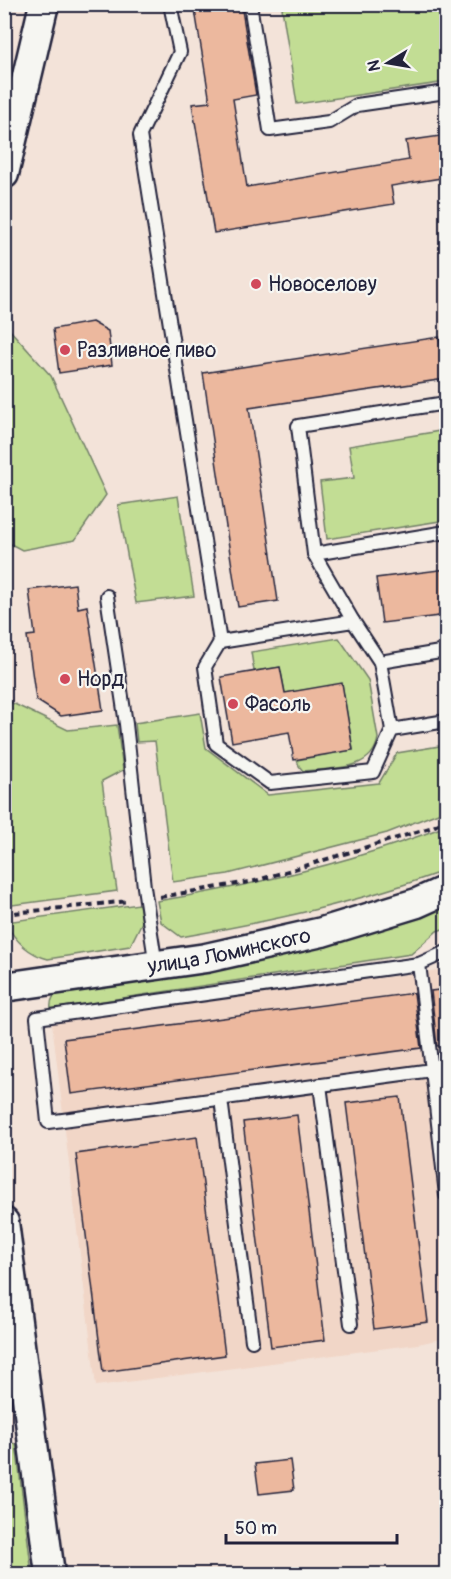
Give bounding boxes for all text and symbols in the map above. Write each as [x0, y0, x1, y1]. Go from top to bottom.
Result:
north arrow [358, 33, 418, 93]
text: N [363, 58, 385, 73]
place label: Новоселову [268, 271, 377, 298]
marker: Новоселову [249, 277, 263, 291]
place label: Разливное пиво [77, 337, 216, 364]
marker: Разливное пиво [58, 343, 72, 357]
place label: Норд [77, 666, 124, 693]
marker: Норд [58, 672, 72, 686]
place label: Фасоль [245, 691, 312, 718]
marker: Фасоль [226, 697, 240, 711]
street label: улица Ломинского [145, 921, 313, 980]
scale bar [226, 1507, 397, 1545]
text: 50 m [235, 1517, 277, 1540]

